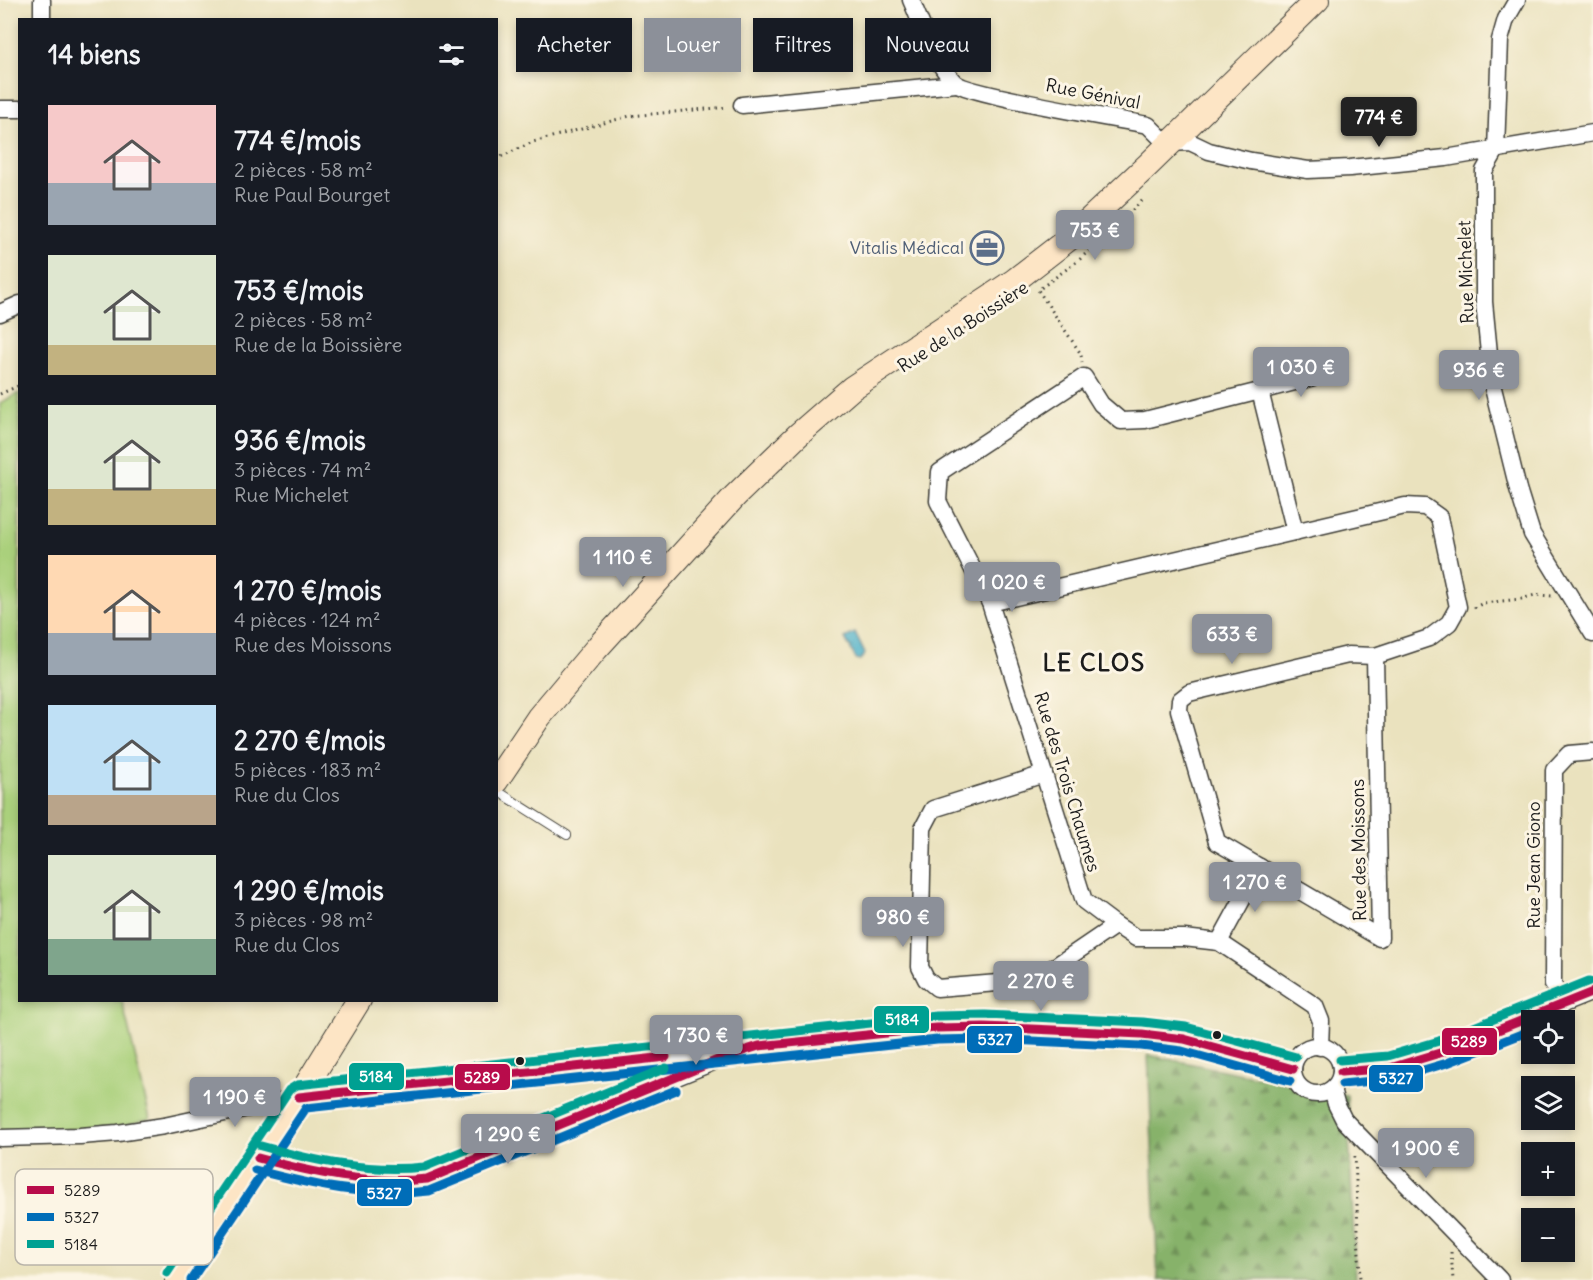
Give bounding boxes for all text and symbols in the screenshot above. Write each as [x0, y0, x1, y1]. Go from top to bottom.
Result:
chip: Acheter [516, 18, 632, 72]
chip: Louer [644, 18, 741, 72]
chip: Filtres [753, 18, 853, 72]
chip: Nouveau [865, 18, 991, 72]
text: 14 biens [48, 38, 141, 71]
icon: filters [435, 38, 468, 71]
street label: Rue Génival [1044, 73, 1142, 114]
pin: 774 € [1337, 97, 1421, 148]
text: 774 € [1355, 104, 1403, 129]
text: 774 €/mois [234, 124, 361, 157]
icon: home [96, 129, 168, 201]
text: 2 pièces · 58 m² [234, 157, 373, 182]
text: Rue Paul Bourget [234, 182, 390, 207]
pin: 753 € [1053, 210, 1137, 261]
text: 753 € [1070, 217, 1120, 242]
street label: Rue Michelet [1452, 220, 1479, 324]
office icon: Vitalis Médical [969, 230, 1005, 266]
place label: Vitalis Médical [850, 236, 964, 259]
text: 753 €/mois [234, 274, 364, 307]
street label: Rue de la Boissière [893, 276, 1032, 377]
icon: home [96, 279, 168, 351]
text: 2 pièces · 58 m² [234, 307, 373, 332]
text: Rue de la Boissière [234, 332, 402, 357]
pin: 1 030 € [1246, 347, 1356, 398]
pin: 936 € [1437, 350, 1521, 401]
text: 1 030 € [1267, 354, 1335, 379]
text: 936 € [1453, 357, 1505, 382]
text: 936 €/mois [234, 424, 366, 457]
icon: home [96, 429, 168, 501]
text: 3 pièces · 74 m² [234, 457, 371, 482]
text: Rue Michelet [234, 482, 349, 507]
pin: 1 110 € [568, 537, 678, 588]
text: 1 110 € [593, 544, 653, 569]
pin: 1 020 € [957, 562, 1067, 613]
text: 1 020 € [978, 569, 1046, 594]
text: 1 270 €/mois [234, 574, 382, 607]
icon: home [96, 579, 168, 651]
text: 4 pièces · 124 m² [234, 607, 381, 632]
pin: 633 € [1190, 614, 1274, 665]
text: 633 € [1206, 621, 1258, 646]
text: Rue des Moissons [234, 632, 392, 657]
district label: LE CLOS [1042, 647, 1146, 677]
street label: Rue des Trois Chaumes [1029, 689, 1106, 875]
text: 2 270 €/mois [234, 724, 386, 757]
icon: home [96, 729, 168, 801]
text: 5 pièces · 183 m² [234, 757, 381, 782]
street label: Rue des Moissons [1346, 779, 1371, 921]
text: Rue du Clos [234, 782, 340, 807]
street label: Rue Jean Giono [1522, 801, 1545, 929]
pin: 1 270 € [1200, 862, 1310, 913]
text: 1 270 € [1223, 869, 1287, 894]
text: 1 290 €/mois [234, 874, 384, 907]
icon: home [96, 879, 168, 951]
pin: 980 € [861, 897, 945, 948]
text: 980 € [876, 904, 930, 929]
text: 3 pièces · 98 m² [234, 907, 373, 932]
text: Rue du Clos [234, 932, 340, 957]
pin: 2 270 € [986, 961, 1096, 1012]
text: 2 270 € [1007, 968, 1075, 993]
line badge: 5184 [873, 1005, 930, 1034]
text: 5184 [885, 1009, 919, 1029]
map controls [1521, 1010, 1575, 1262]
button: locate [1521, 1010, 1575, 1064]
pin: 1 730 € [641, 1015, 751, 1066]
text: 1 730 € [664, 1022, 728, 1047]
line badge: 5327 [966, 1025, 1023, 1054]
line badge: 5289 [1441, 1027, 1498, 1056]
text: 5327 [978, 1029, 1013, 1049]
unlabelled marker [1211, 1029, 1223, 1041]
text: 5289 [1451, 1031, 1487, 1051]
unlabelled marker [514, 1055, 526, 1067]
line badge: 5184 [348, 1062, 405, 1091]
line badge: 5289 [454, 1063, 511, 1091]
line badge: 5327 [1368, 1064, 1424, 1093]
text: 5184 [359, 1066, 393, 1086]
text: 5289 [464, 1067, 500, 1087]
text: 5327 [1379, 1068, 1414, 1088]
button: layers [1521, 1076, 1575, 1130]
pin: 1 190 € [180, 1077, 290, 1128]
text: 1 190 € [204, 1084, 266, 1109]
pin: 1 290 € [453, 1114, 563, 1165]
text: 1 290 € [475, 1121, 541, 1146]
pin: 1 900 € [1371, 1128, 1481, 1179]
text: 1 900 € [1392, 1135, 1460, 1160]
button: + [1521, 1142, 1575, 1196]
legend [15, 1169, 213, 1265]
line badge: 5327 [356, 1178, 413, 1207]
text: 5289 [64, 1180, 100, 1200]
text: 5327 [367, 1183, 402, 1203]
text: 5327 [64, 1207, 99, 1227]
button: − [1521, 1208, 1575, 1262]
text: 5184 [64, 1234, 98, 1254]

